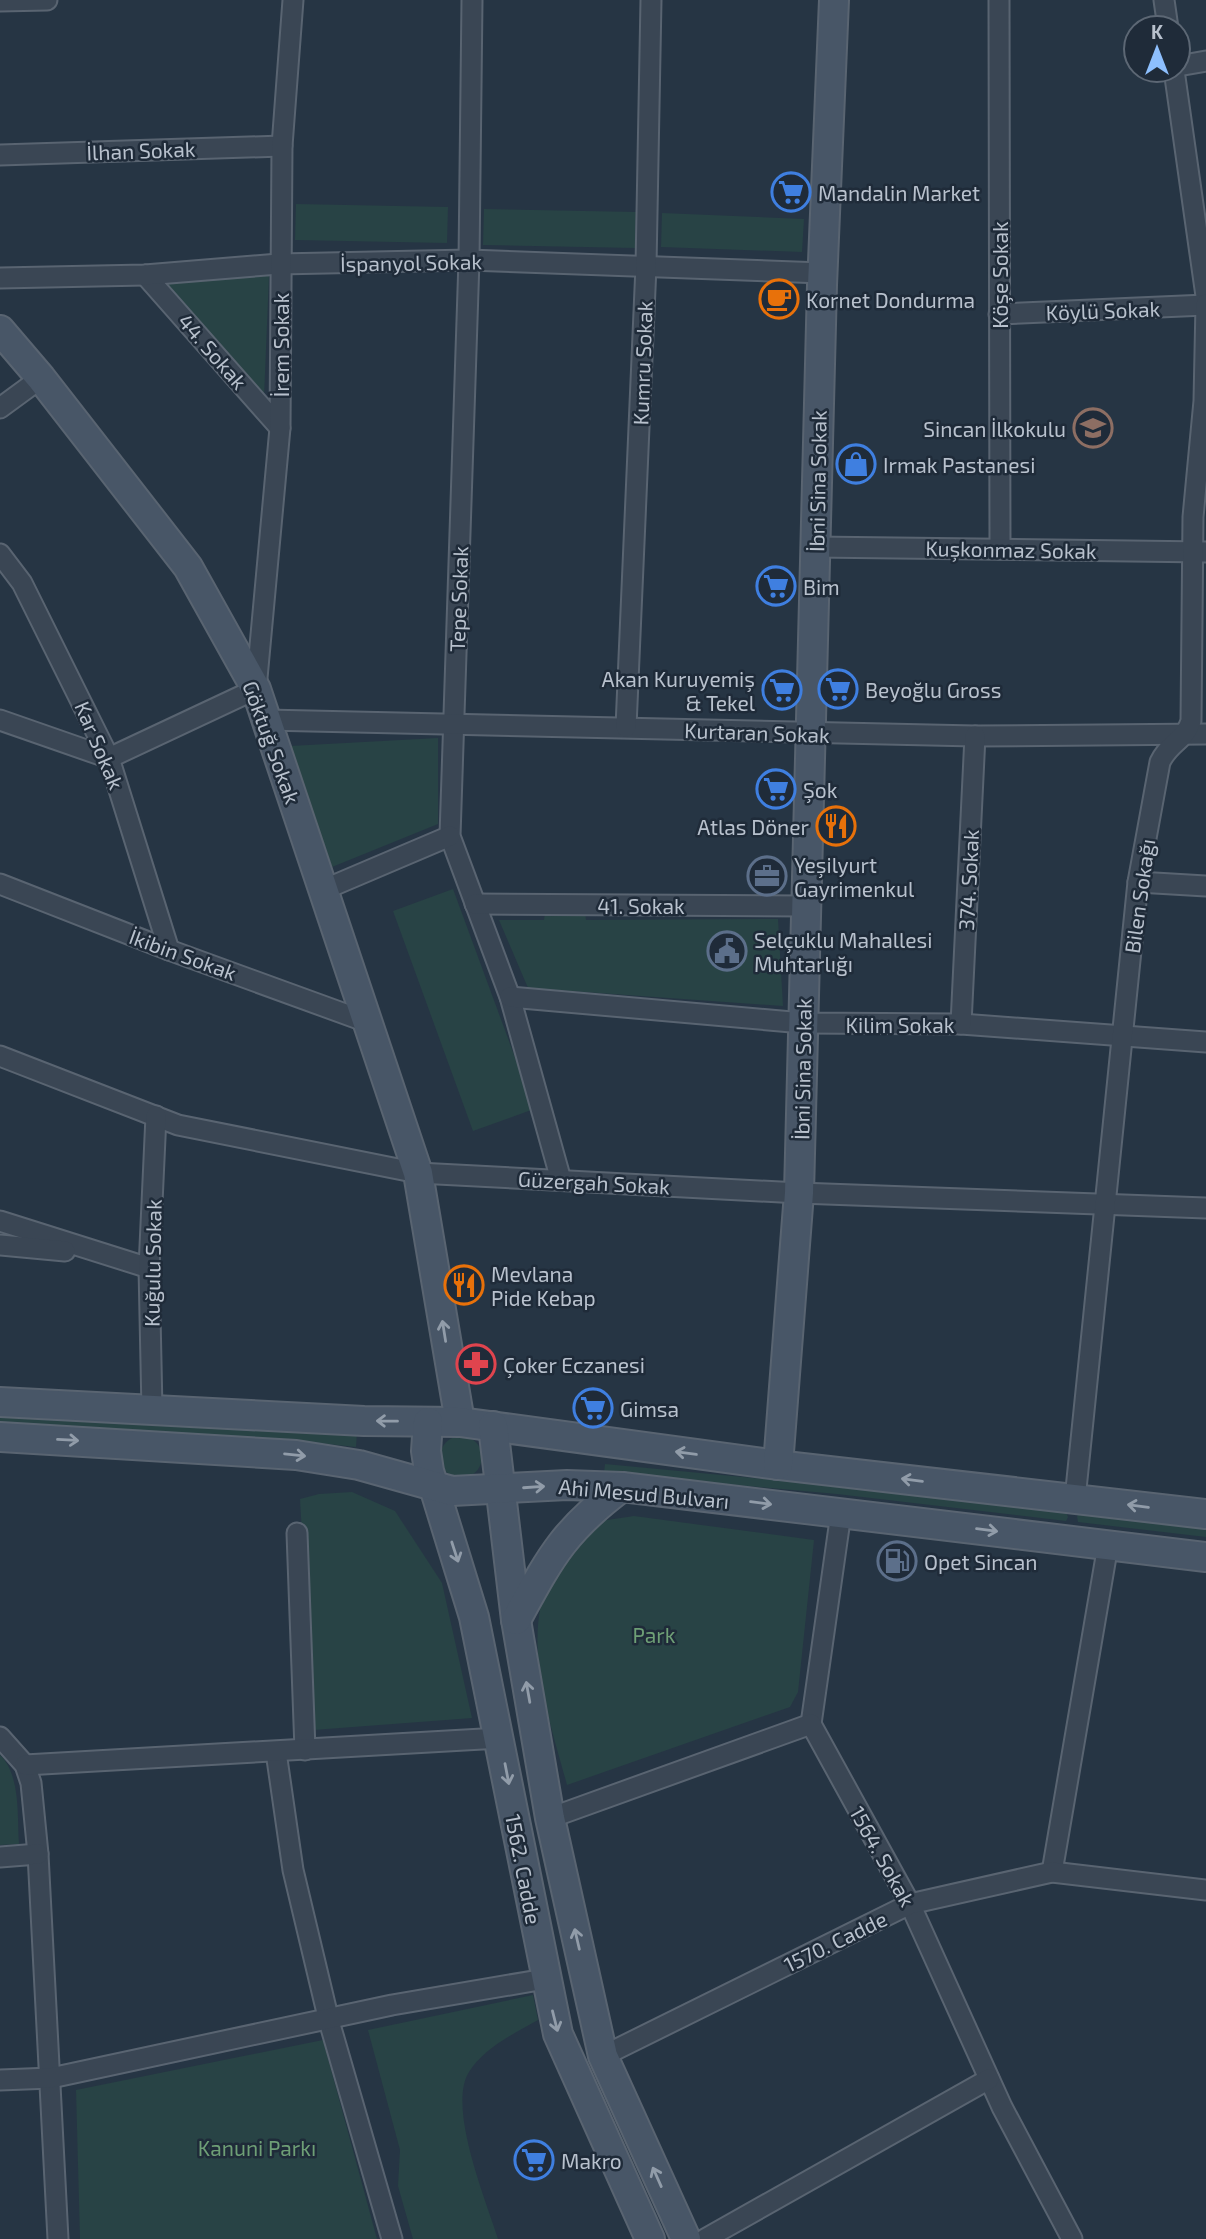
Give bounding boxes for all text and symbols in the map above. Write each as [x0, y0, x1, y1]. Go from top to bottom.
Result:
north arrow [1122, 14, 1192, 84]
text: K [1151, 20, 1163, 43]
street label: İlhan Sokak [86, 136, 196, 164]
supermarket icon: Mandalin Market [770, 171, 812, 213]
place label: Mandalin Market [818, 180, 980, 205]
street label: Köşe Sokak [987, 221, 1014, 329]
street label: İspanyol Sokak [340, 248, 483, 276]
cafe icon: Kornet Dondurma [758, 278, 800, 320]
place label: Kornet Dondurma [806, 287, 975, 312]
street label: İrem Sokak [268, 292, 293, 397]
street label: Köylü Sokak [1045, 295, 1161, 324]
street label: Kumru Sokak [627, 300, 657, 426]
street label: 44. Sokak [173, 308, 253, 394]
school or university icon: Sincan İlkokulu [1072, 407, 1114, 449]
street label: İbni Sina Sokak [803, 410, 831, 552]
place label: Sincan İlkokulu [923, 416, 1066, 441]
shop icon: Irmak Pastanesi [835, 443, 877, 485]
place label: Irmak Pastanesi [883, 452, 1035, 477]
street label: Kuşkonmaz Sokak [925, 535, 1097, 565]
street label: Tepe Sokak [444, 545, 472, 652]
supermarket icon: Bim [755, 565, 797, 607]
place label: Bim [803, 574, 840, 599]
place label: Akan Kuruyemiş & Tekel [602, 666, 756, 715]
supermarket icon: Beyoğlu Gross [817, 668, 859, 710]
supermarket icon: Akan Kuruyemiş & Tekel [761, 669, 803, 711]
street label: Göktuğ Sokak [238, 677, 306, 807]
place label: Beyoğlu Gross [865, 677, 1001, 702]
street label: Kar Sokak [70, 697, 130, 793]
street label: Kurtaran Sokak [684, 717, 831, 747]
supermarket icon: Şok [755, 768, 797, 810]
place label: Şok [803, 777, 838, 804]
restaurant icon: Atlas Döner [815, 805, 857, 847]
place label: Atlas Döner [697, 814, 810, 839]
street label: 374. Sokak [953, 828, 983, 931]
street label: Bilen Sokağı [1119, 837, 1159, 955]
place label: Yeşilyurt Gayrimenkul [794, 852, 915, 901]
office icon: Yeşilyurt Gayrimenkul [746, 855, 788, 897]
street label: 41. Sokak [597, 893, 685, 918]
street label: İkibin Sokak [126, 923, 240, 985]
place label: Selçuklu Mahallesi Muhtarlığı [754, 927, 932, 976]
public building icon: Selçuklu Mahallesi Muhtarlığı [706, 930, 748, 972]
street label: İbni Sina Sokak [788, 998, 816, 1140]
street label: Kilim Sokak [846, 1012, 955, 1037]
street label: Güzergah Sokak [517, 1166, 671, 1198]
street label: Kuğulu Sokak [138, 1199, 166, 1327]
place label: Mevlana Pide Kebap [491, 1261, 596, 1310]
restaurant icon: Mevlana Pide Kebap [443, 1264, 485, 1306]
one-way arrow [437, 1320, 450, 1343]
pharmacy icon: Çoker Eczanesi [455, 1343, 497, 1385]
place label: Çoker Eczanesi [503, 1352, 645, 1379]
supermarket icon: Gimsa [572, 1387, 614, 1429]
place label: Gimsa [620, 1396, 679, 1421]
one-way arrow [376, 1415, 399, 1428]
one-way arrow [56, 1434, 79, 1447]
one-way arrow [676, 1446, 698, 1459]
one-way arrow [283, 1449, 306, 1462]
street label: Ahi Mesud Bulvarı [558, 1473, 730, 1513]
one-way arrow [901, 1473, 924, 1486]
one-way arrow [522, 1480, 545, 1493]
one-way arrow [749, 1497, 771, 1510]
one-way arrow [1127, 1500, 1150, 1513]
one-way arrow [975, 1524, 997, 1537]
fuel station icon: Opet Sincan [876, 1540, 918, 1582]
one-way arrow [450, 1541, 462, 1563]
place label: Opet Sincan [924, 1549, 1037, 1574]
park label: Park [633, 1622, 676, 1647]
one-way arrow [521, 1681, 534, 1704]
one-way arrow [500, 1762, 514, 1785]
street label: 1564. Sokak [845, 1802, 921, 1911]
street label: 1562. Cadde [501, 1812, 547, 1926]
street label: 1570. Cadde [779, 1905, 891, 1977]
one-way arrow [570, 1928, 583, 1951]
one-way arrow [549, 2009, 562, 2032]
park label: Kanuni Parkı [198, 2135, 316, 2160]
supermarket icon: Makro [513, 2139, 555, 2181]
place label: Makro [561, 2148, 622, 2173]
one-way arrow [650, 2167, 663, 2188]

